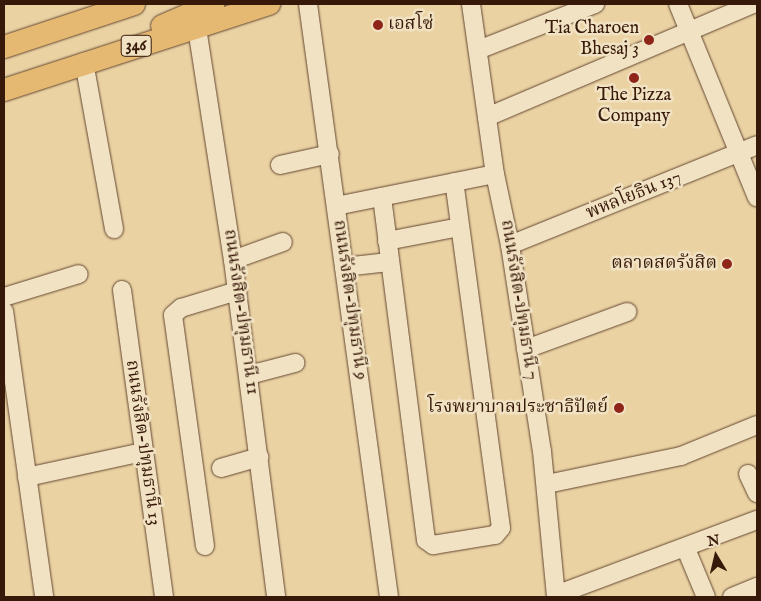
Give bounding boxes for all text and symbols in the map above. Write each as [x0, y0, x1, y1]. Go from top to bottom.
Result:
place label: เอสโซ่ [388, 14, 433, 36]
marker: เอสโซ่ [372, 19, 384, 31]
place label: Tia Charoen Bhesaj 3 [545, 19, 639, 62]
road number: 346 [120, 32, 152, 59]
marker: Tia Charoen Bhesaj 3 [643, 34, 655, 46]
marker: The Pizza Company [628, 72, 640, 84]
place label: The Pizza Company [597, 86, 671, 128]
street label: พหลโยธิน 137 [583, 167, 685, 225]
street label: ถนนรังสิต-ปทุมธานี 7 [495, 218, 541, 382]
street label: ถนนรังสิต-ปทุมธานี 9 [327, 219, 371, 381]
street label: ถนนรังสิต-ปทุมธานี 11 [218, 228, 262, 396]
place label: ตลาดสดรังสิต [611, 253, 717, 275]
marker: ตลาดสดรังสิต [721, 258, 733, 270]
street label: ถนนรังสิต-ปทุมธานี 13 [120, 359, 164, 527]
place label: โรงพยาบาลประชาธิปัตย์ [428, 397, 608, 419]
marker: โรงพยาบาลประชาธิปัตย์ [612, 401, 626, 415]
north arrow [691, 531, 741, 581]
text: N [706, 531, 721, 551]

